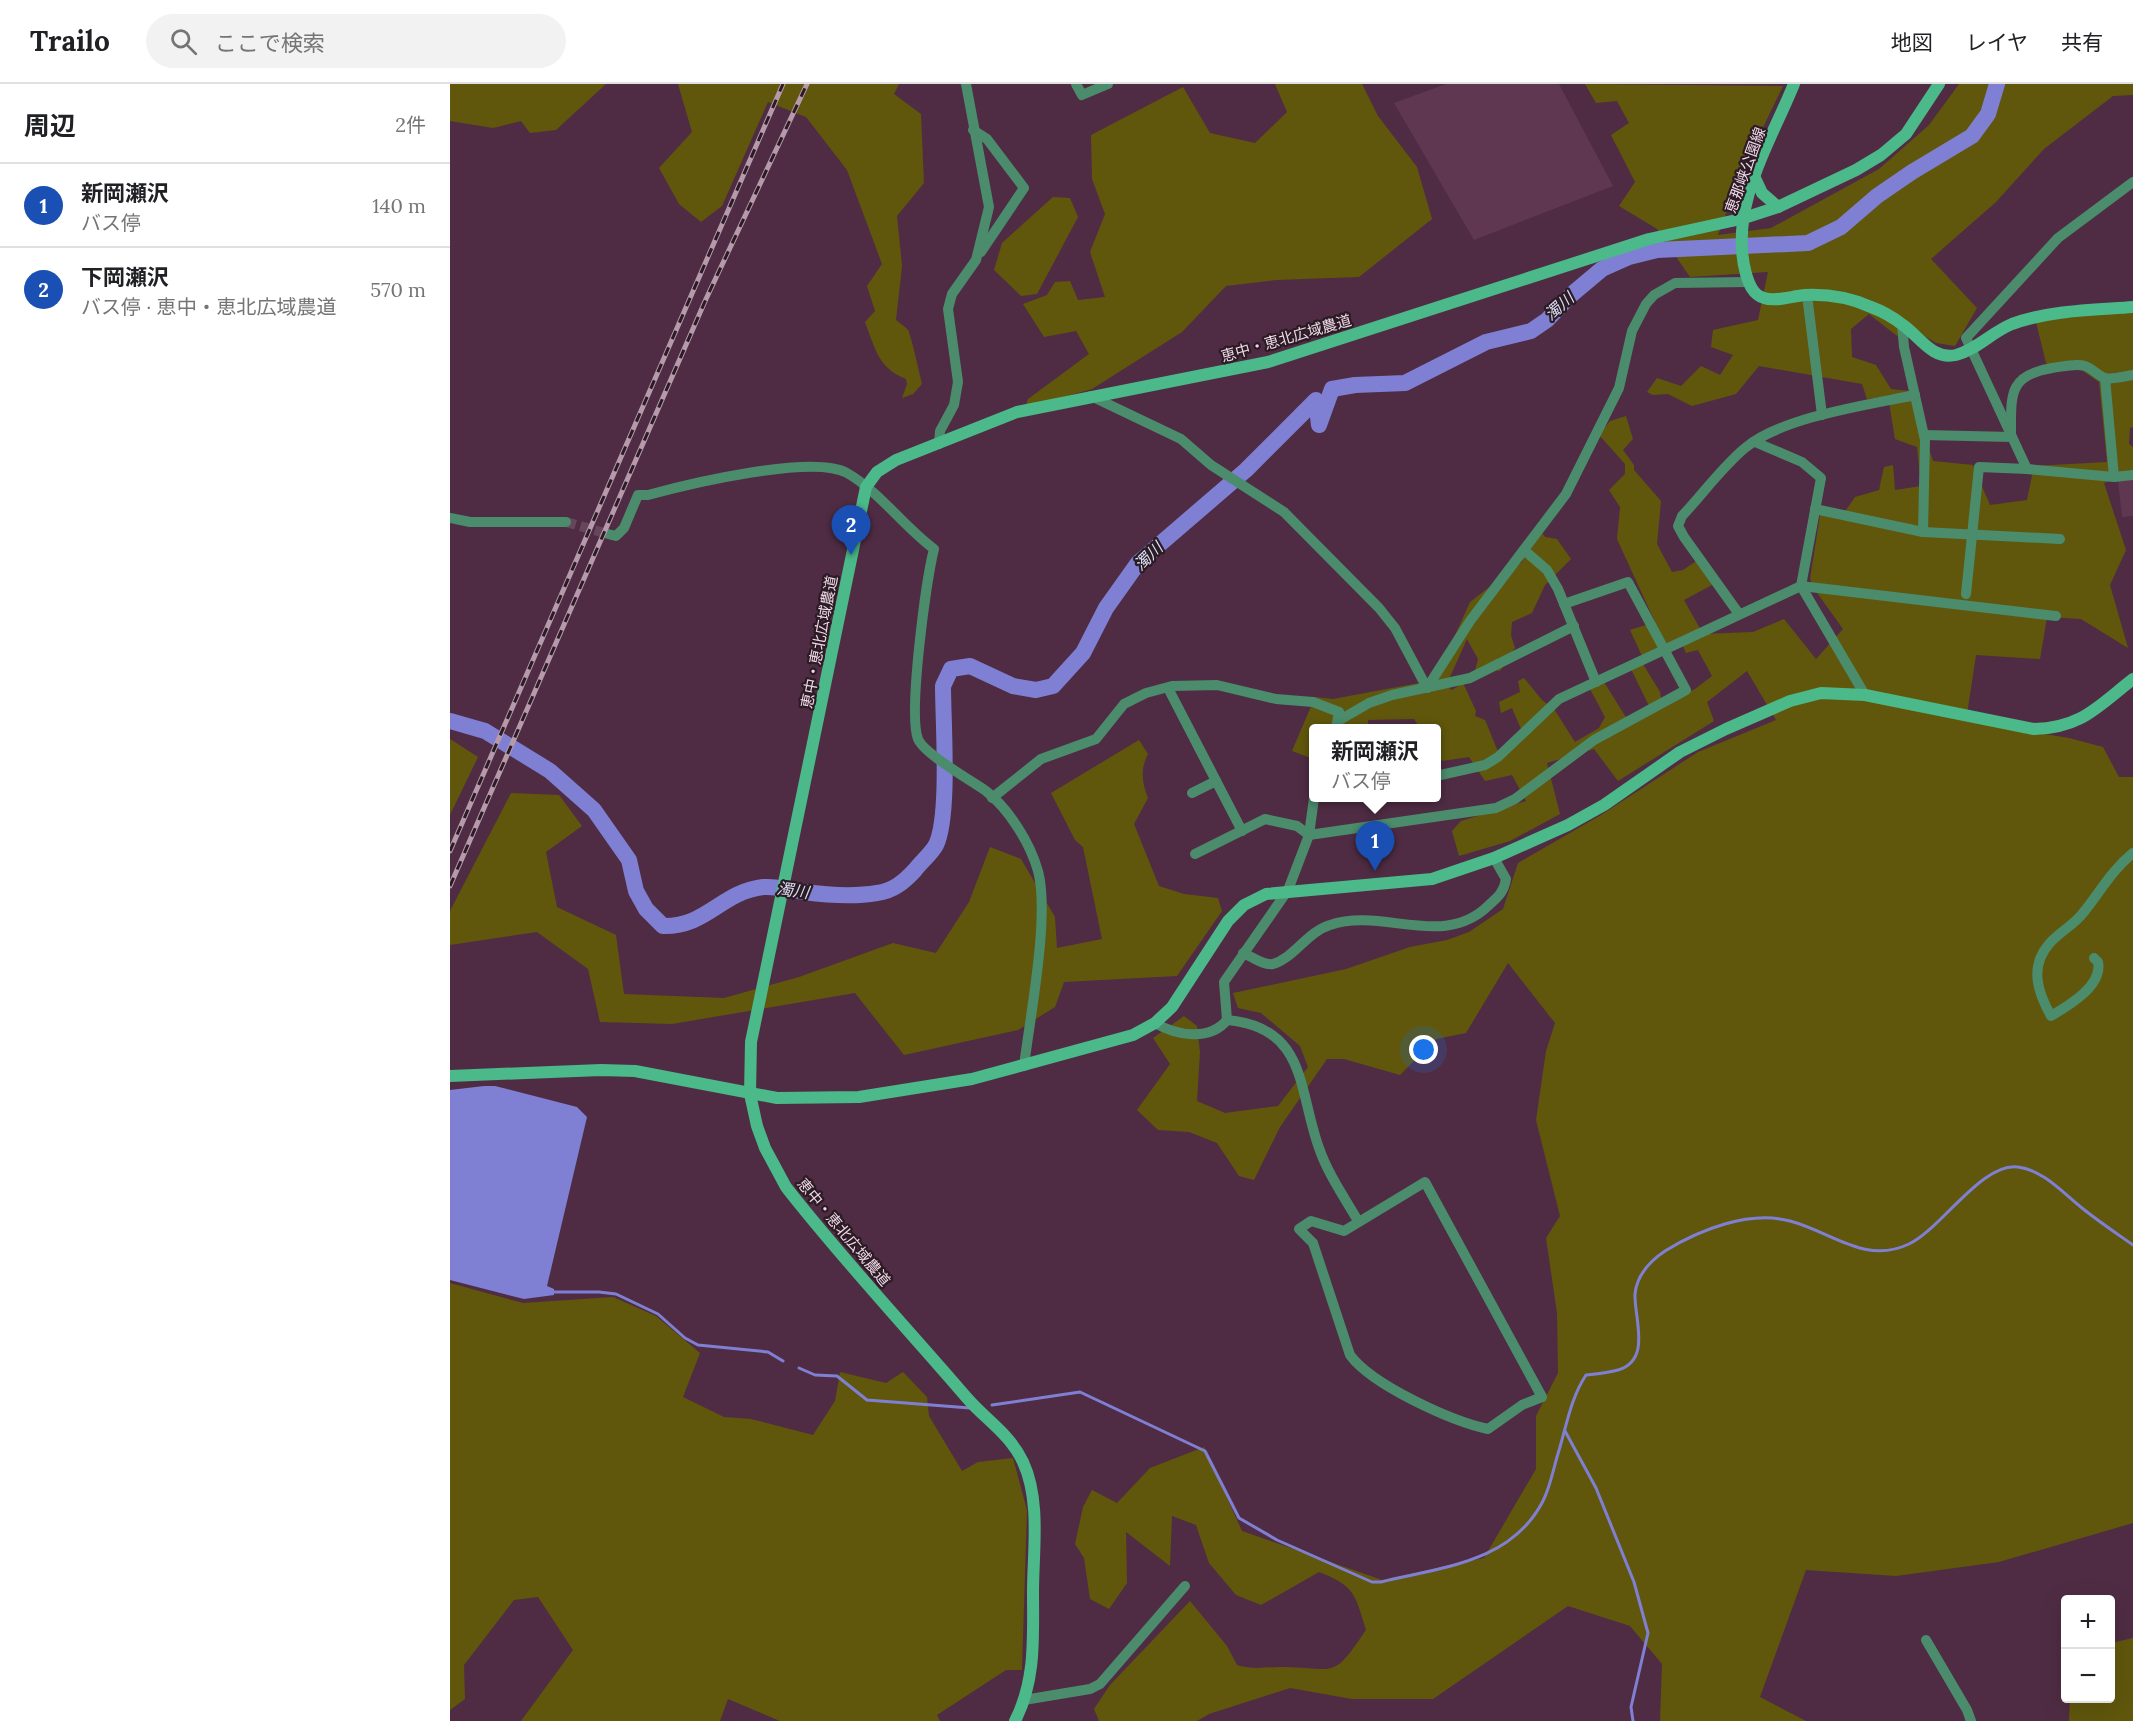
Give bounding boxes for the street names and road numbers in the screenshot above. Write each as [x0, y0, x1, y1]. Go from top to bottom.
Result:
street label: 恵那峡公園線 [1721, 124, 1769, 216]
street label: 恵中・恵北広域農道 [1218, 310, 1354, 366]
street label: 恵中・恵北広域農道 [797, 574, 841, 710]
street label: 恵中・恵北広域農道 [793, 1174, 895, 1290]

